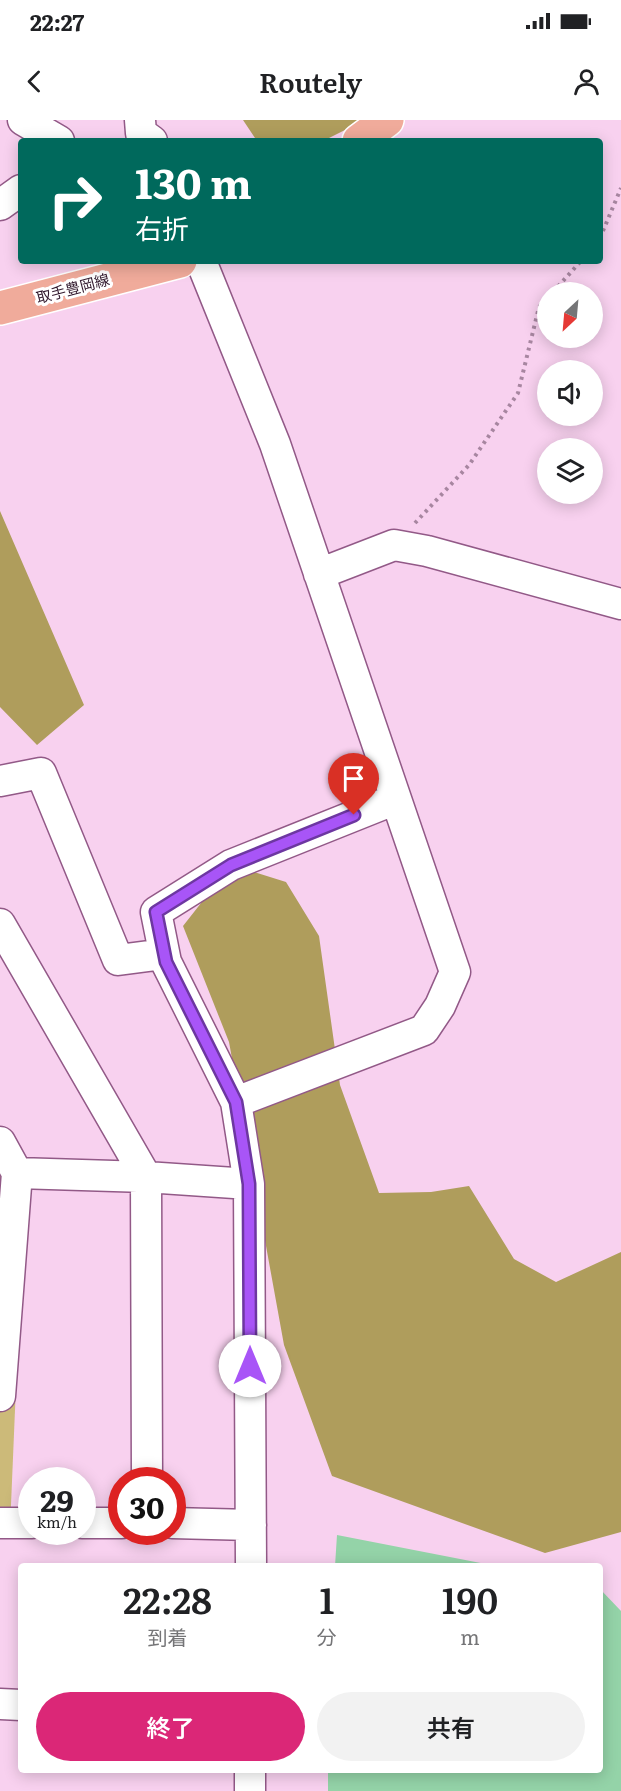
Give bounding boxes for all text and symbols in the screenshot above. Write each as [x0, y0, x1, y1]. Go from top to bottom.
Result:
text: 22:27 [30, 5, 84, 38]
text: Routely [259, 61, 362, 101]
icon: back [18, 65, 51, 98]
icon: person [570, 65, 603, 98]
text: 130 m [135, 150, 252, 212]
icon: right [36, 162, 114, 240]
text: 右折 [135, 207, 189, 247]
street label: 取手豊岡線 [33, 267, 112, 308]
north arrow [537, 282, 603, 348]
map controls [537, 282, 603, 504]
button: sound [537, 360, 603, 426]
button: layers [537, 438, 603, 504]
pin [328, 753, 379, 815]
icon: arrive [337, 762, 370, 795]
position arrow [218, 1334, 282, 1398]
speed limit sign: 30 [108, 1467, 186, 1545]
text: 29 [40, 1477, 74, 1521]
text: km/h [37, 1510, 77, 1533]
text: 22:28 [123, 1572, 212, 1625]
text: 1 [319, 1572, 334, 1625]
text: 190 [442, 1572, 498, 1625]
text: 到着 [147, 1621, 187, 1651]
text: 分 [317, 1621, 337, 1651]
text: m [460, 1621, 480, 1651]
button: 終了 [36, 1692, 305, 1761]
button: 共有 [317, 1692, 585, 1761]

